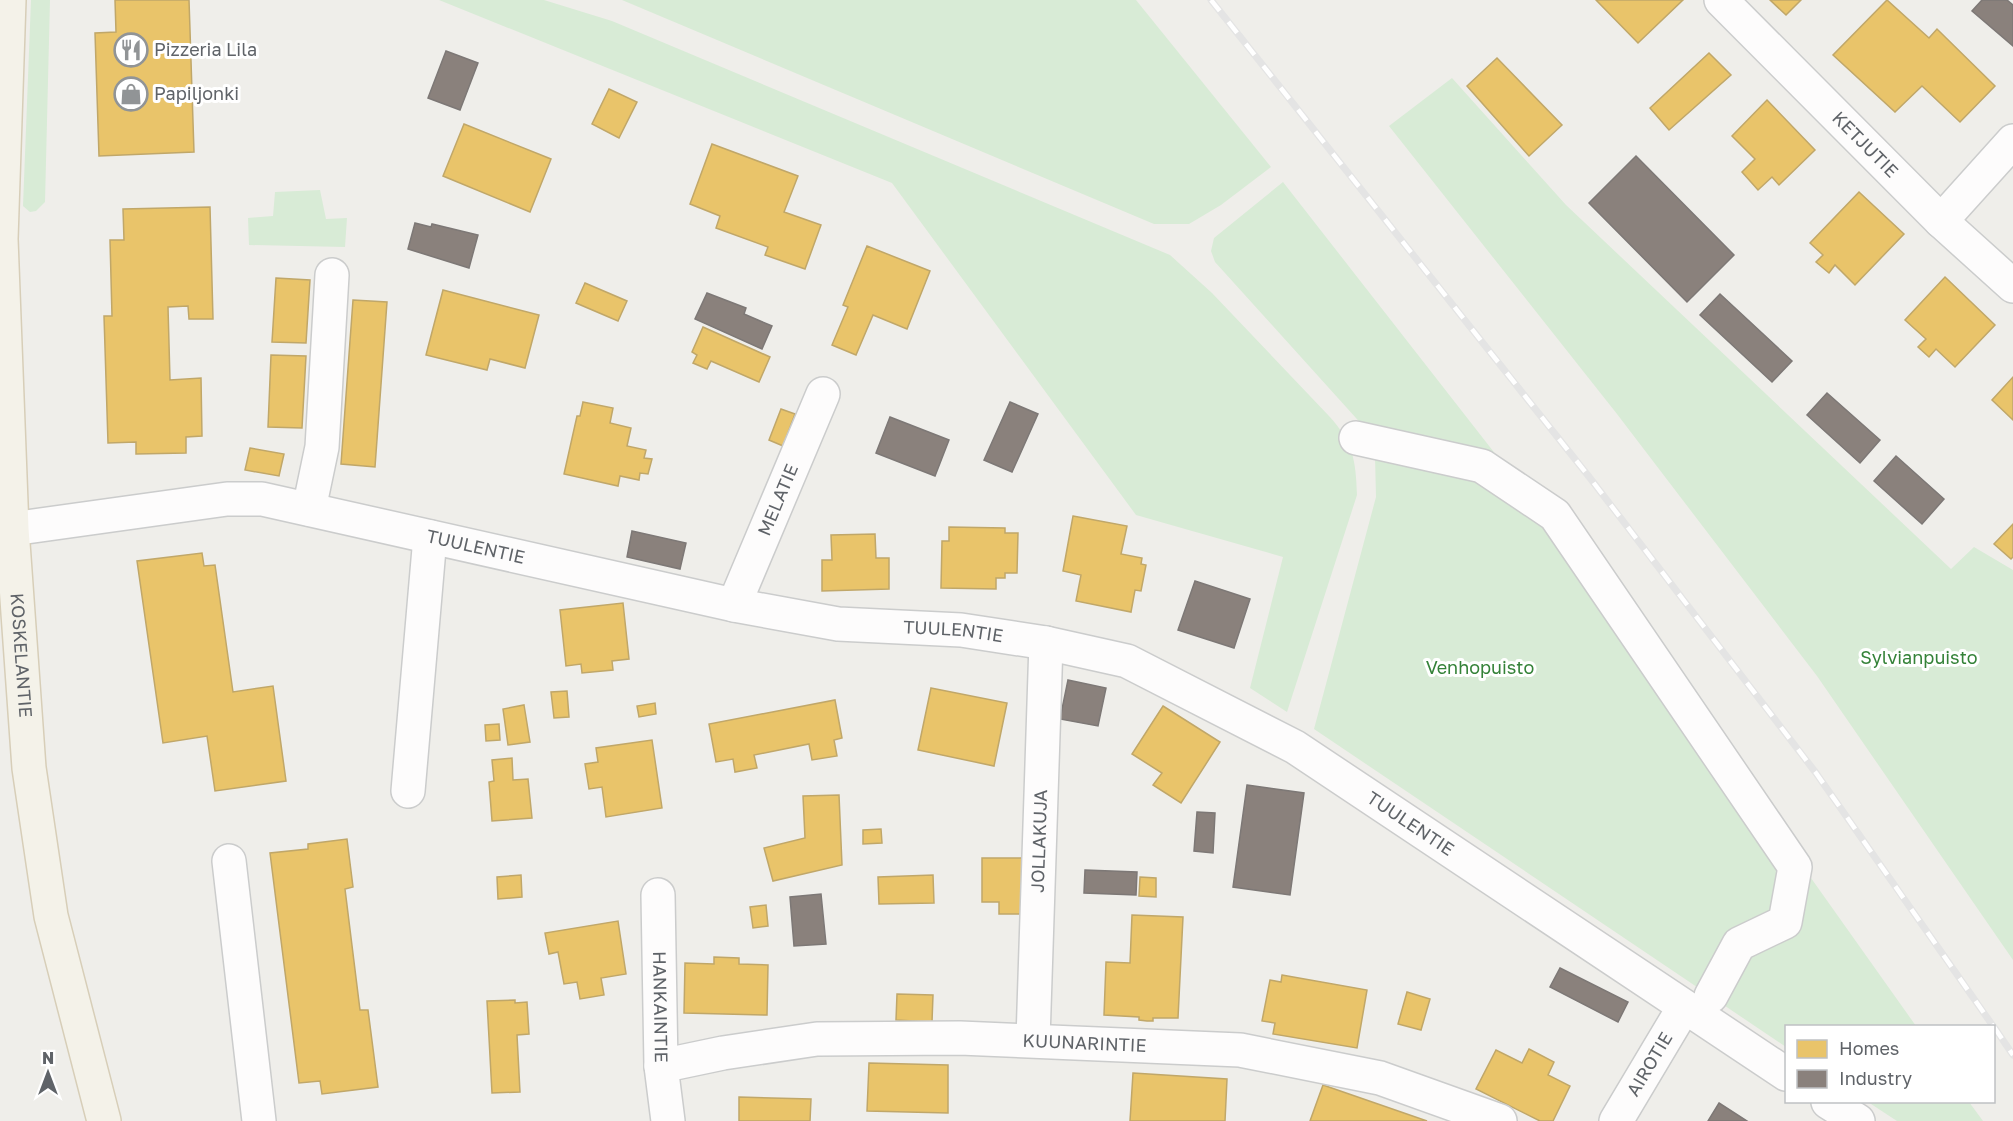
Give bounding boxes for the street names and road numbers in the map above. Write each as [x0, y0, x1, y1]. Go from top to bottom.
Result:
street label: KETJUTIE [1828, 106, 1903, 181]
street label: MELATIE [753, 460, 802, 539]
street label: TUULENTIE [425, 524, 527, 568]
street label: KOSKELANTIE [7, 592, 37, 718]
street label: TUULENTIE [903, 615, 1005, 646]
street label: TUULENTIE [1363, 786, 1459, 860]
street label: JOLLAKUJA [1026, 789, 1051, 893]
street label: HANKAINTIE [649, 951, 673, 1063]
street label: AIROTIE [1621, 1028, 1677, 1100]
street label: KUUNARINTIE [1022, 1029, 1147, 1056]

